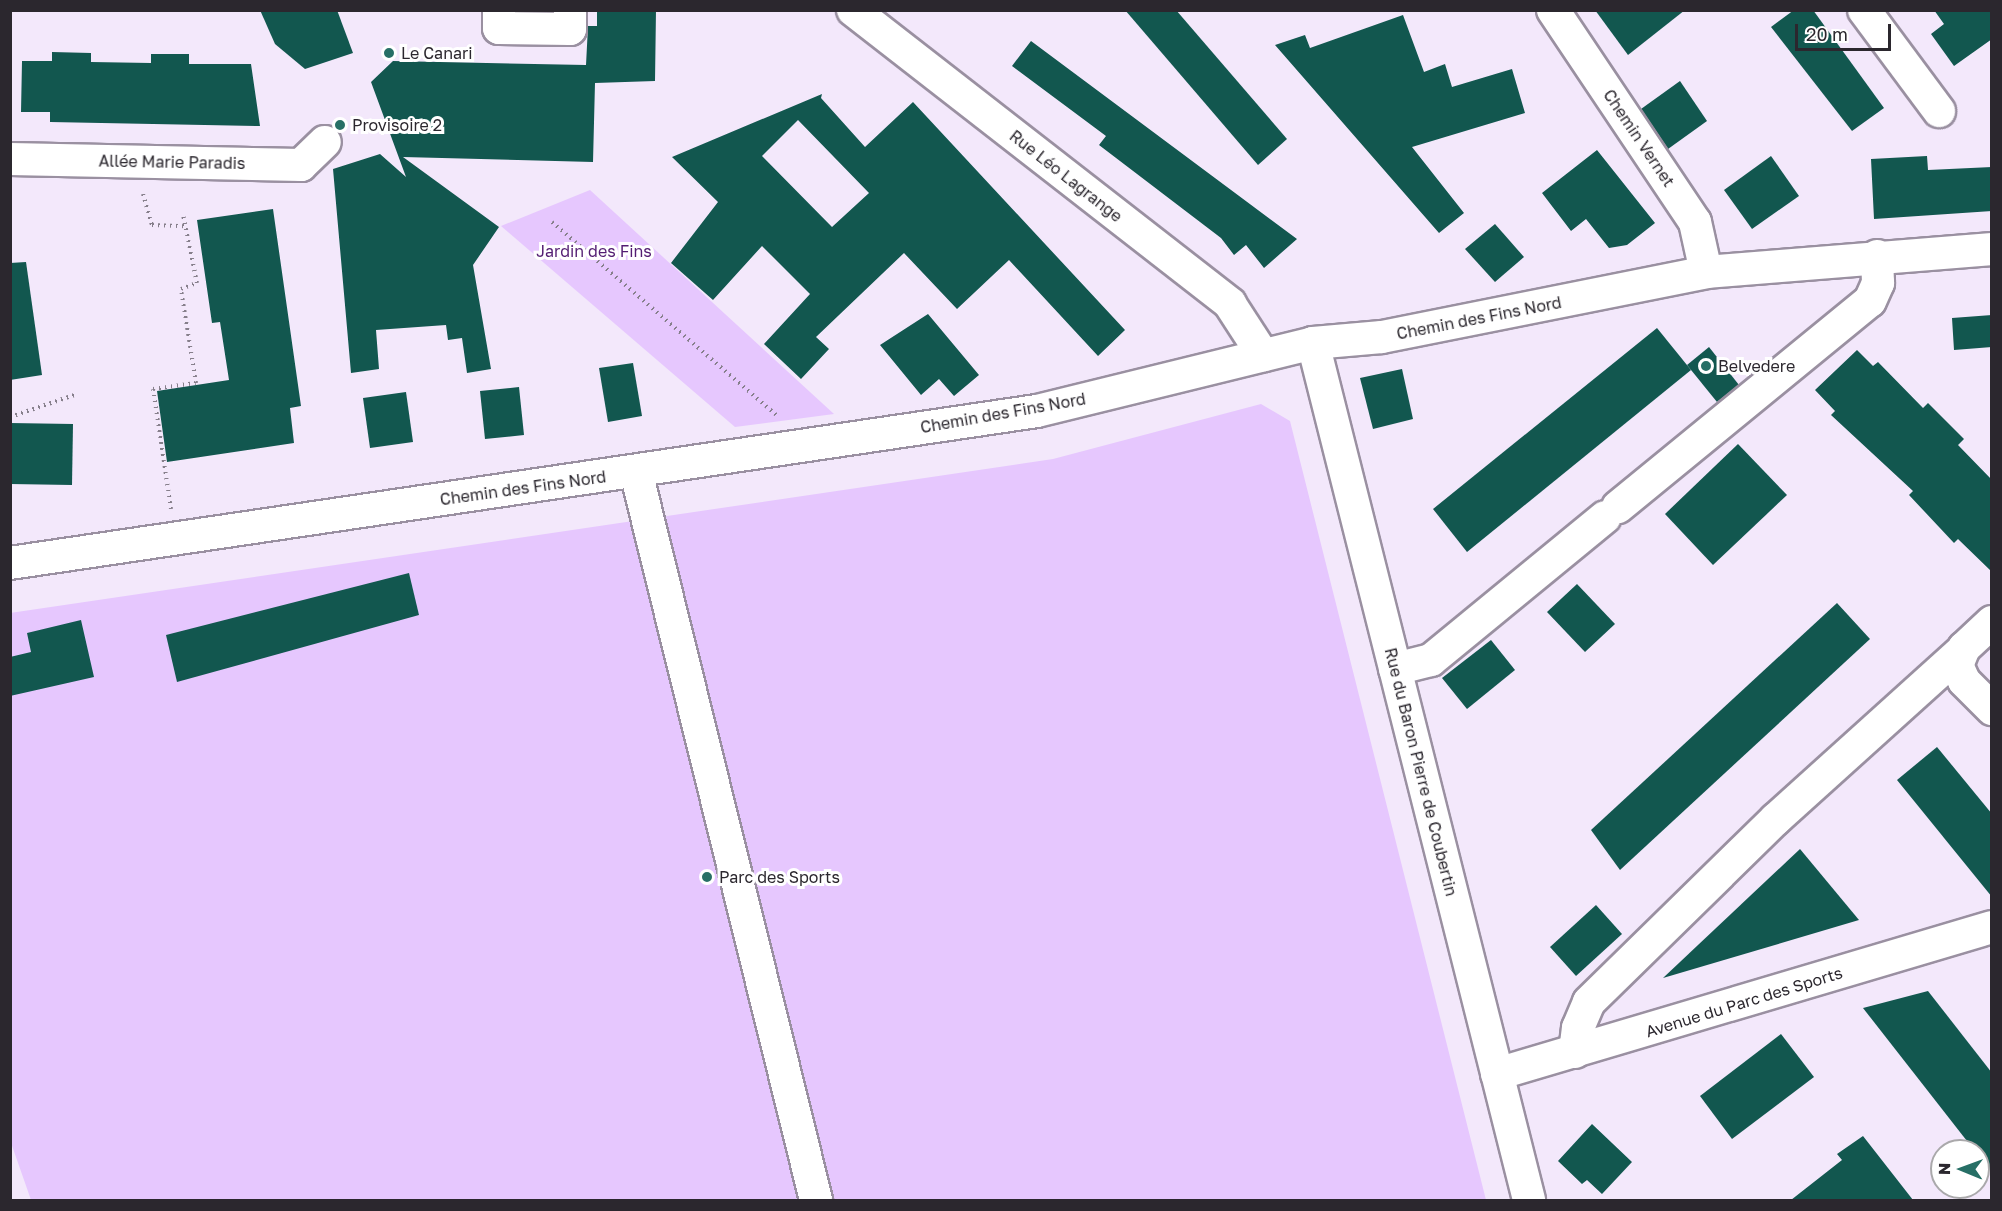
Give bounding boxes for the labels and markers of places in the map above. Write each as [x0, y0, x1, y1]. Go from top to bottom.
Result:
place label: Le Canari [401, 43, 473, 63]
marker: Le Canari [382, 46, 396, 60]
place label: Provisoire 2 [352, 115, 442, 135]
marker: Provisoire 2 [333, 118, 347, 132]
place label: Belvedere [1718, 356, 1795, 376]
marker: Belvedere [1699, 359, 1713, 373]
place label: Parc des Sports [719, 867, 840, 887]
marker: Parc des Sports [700, 870, 714, 884]

